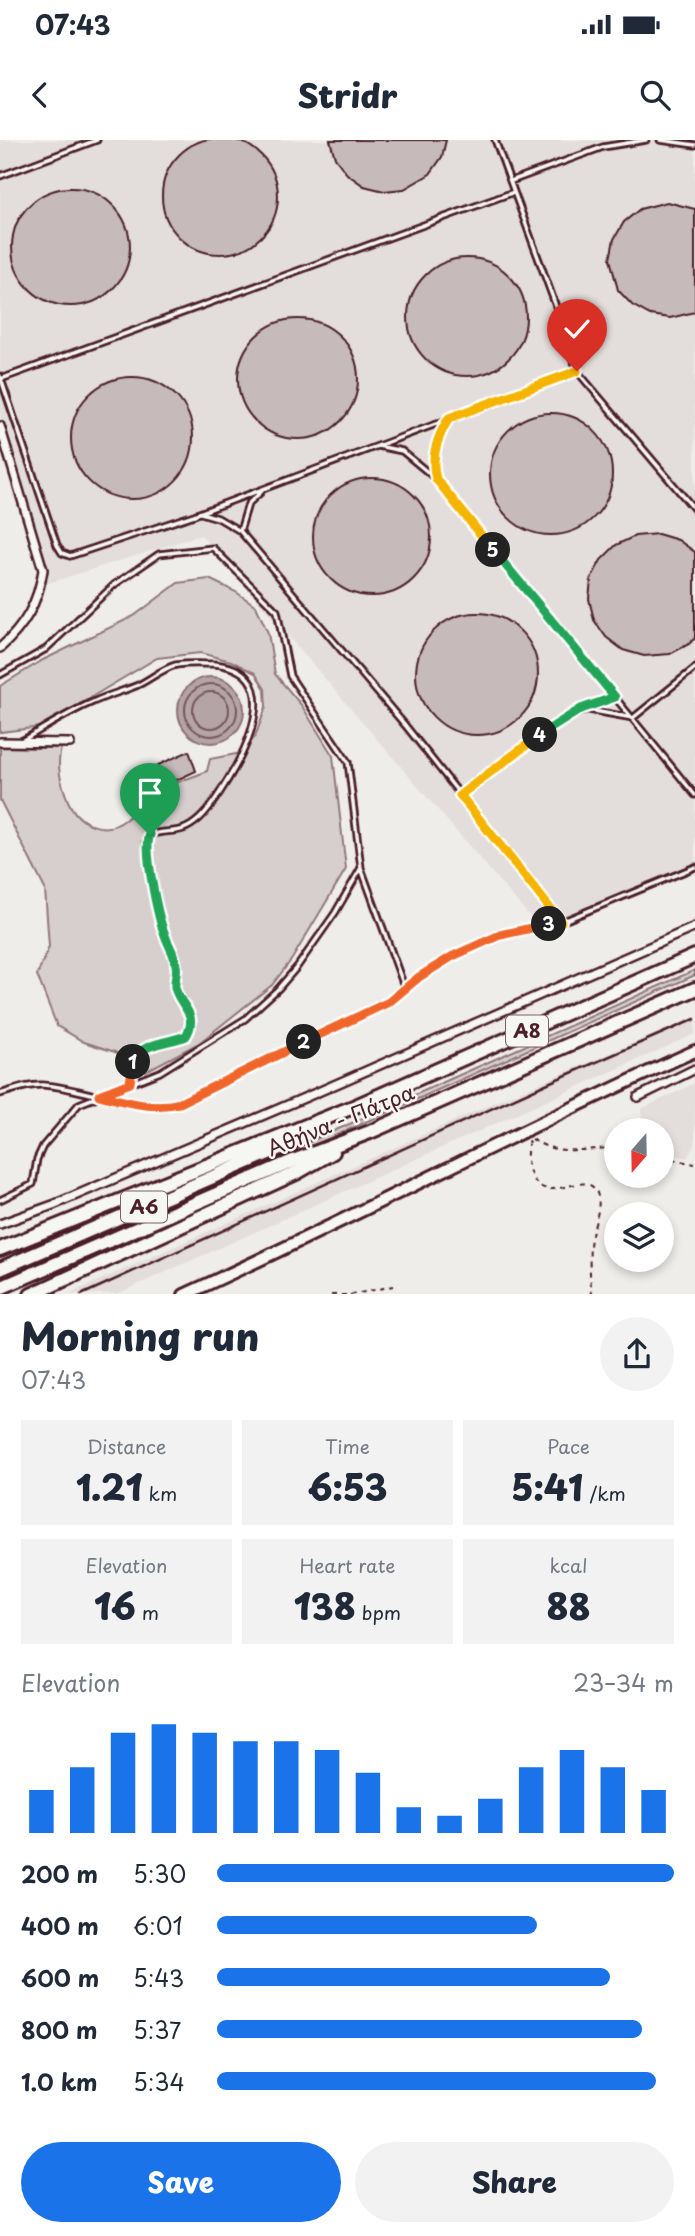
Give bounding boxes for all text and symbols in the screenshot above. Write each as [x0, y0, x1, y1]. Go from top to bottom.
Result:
text: 07:43 [35, 5, 111, 44]
text: Stridr [297, 71, 398, 119]
icon: back [21, 76, 59, 114]
icon: search [636, 76, 674, 114]
pin [547, 299, 607, 371]
icon: check [558, 310, 596, 348]
pin: 5 [476, 532, 510, 568]
text: 5 [486, 535, 499, 563]
pin: 4 [522, 718, 558, 752]
text: 4 [533, 720, 546, 748]
pin [120, 763, 180, 835]
icon: arrive [131, 774, 169, 812]
pin: 3 [532, 906, 566, 942]
text: 3 [542, 909, 555, 937]
road number: Α8 [506, 1016, 548, 1046]
pin: 2 [286, 1024, 322, 1060]
text: 2 [297, 1027, 310, 1055]
pin: 1 [116, 1044, 150, 1080]
text: 1 [128, 1047, 137, 1075]
street label: Αθήνα - Πάτρα [262, 1075, 419, 1163]
north arrow [604, 1118, 674, 1188]
map controls [604, 1118, 674, 1272]
road number: Α6 [121, 1191, 167, 1222]
button: layers [604, 1202, 674, 1272]
text: Morning run [21, 1307, 259, 1364]
button: share [600, 1317, 674, 1391]
text: 07:43 [21, 1362, 86, 1397]
text: Distance [87, 1432, 166, 1460]
text: Time [325, 1432, 370, 1460]
text: Pace [547, 1432, 590, 1460]
text: 1.21 [76, 1460, 142, 1513]
text: 6:53 [308, 1460, 387, 1513]
text: 5:41 [511, 1460, 583, 1513]
text: km [142, 1479, 177, 1507]
text: /km [583, 1479, 626, 1507]
text: Elevation [86, 1551, 167, 1579]
text: Heart rate [300, 1551, 395, 1579]
text: kcal [550, 1551, 587, 1579]
text: 16 [94, 1579, 136, 1632]
text: 138 [294, 1579, 356, 1632]
text: 88 [547, 1579, 590, 1632]
text: m [136, 1598, 159, 1626]
text: bpm [356, 1598, 401, 1626]
text: Elevation [21, 1665, 120, 1700]
text: 23–34 m [573, 1665, 674, 1700]
text: 200 m [21, 1856, 98, 1891]
text: 5:30 [133, 1856, 186, 1891]
text: 400 m [21, 1908, 99, 1943]
text: 6:01 [133, 1908, 183, 1943]
text: 600 m [21, 1960, 99, 1995]
text: 5:43 [133, 1960, 184, 1995]
text: 800 m [21, 2012, 98, 2047]
text: 5:37 [133, 2012, 181, 2047]
text: 1.0 km [21, 2064, 98, 2099]
text: 5:34 [133, 2064, 185, 2099]
button: Save [21, 2142, 341, 2222]
button: Share [355, 2142, 674, 2222]

